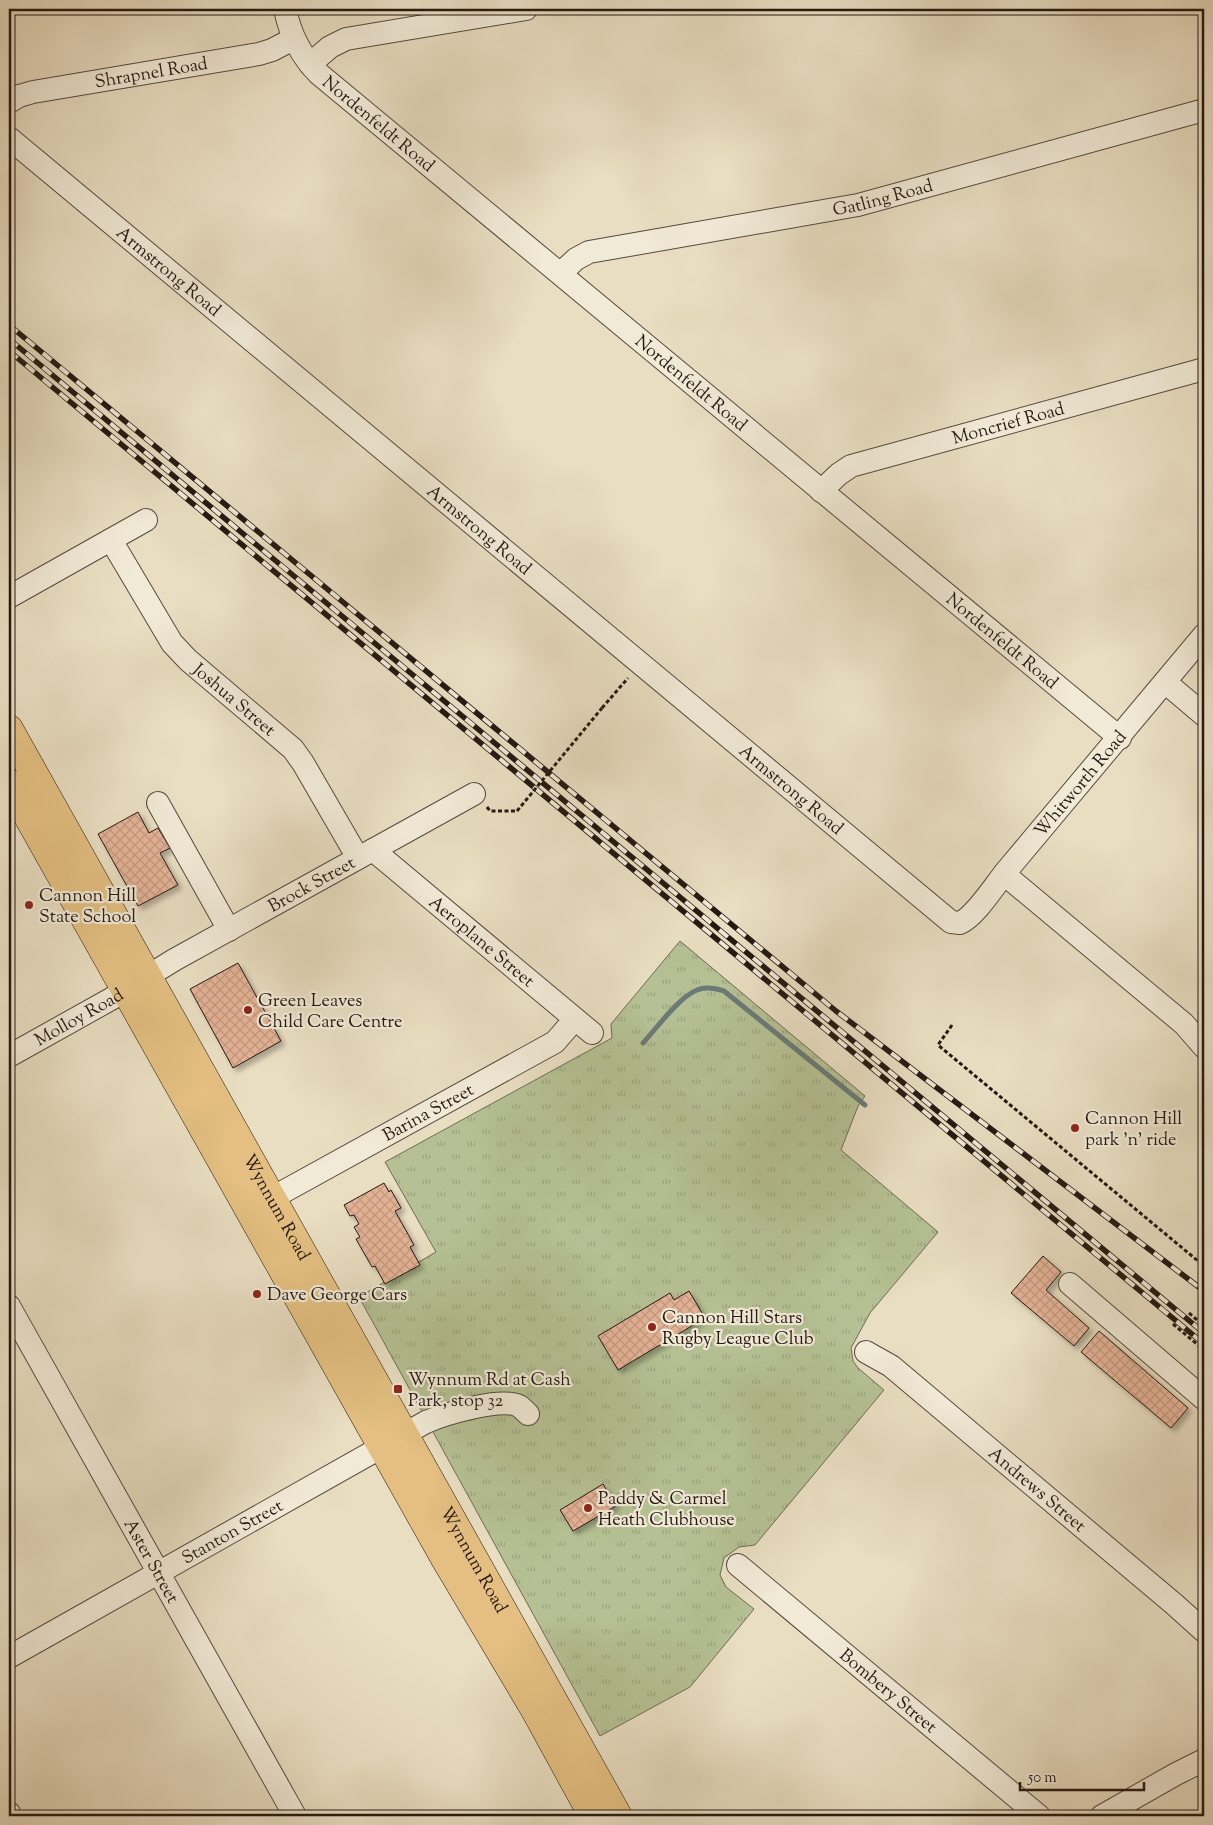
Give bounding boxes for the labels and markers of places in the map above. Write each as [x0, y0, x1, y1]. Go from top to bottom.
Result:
place label: Cannon Hill State School [39, 884, 136, 931]
marker: Cannon Hill State School [23, 899, 35, 911]
place label: Green Leaves Child Care Centre [258, 989, 402, 1036]
marker: Green Leaves Child Care Centre [242, 1004, 254, 1016]
place label: Cannon Hill park 'n' ride [1085, 1107, 1182, 1154]
marker: Cannon Hill park 'n' ride [1069, 1122, 1081, 1134]
place label: Dave George Cars [267, 1283, 407, 1309]
marker: Dave George Cars [251, 1288, 263, 1300]
place label: Cannon Hill Stars Rugby League Club [662, 1306, 814, 1353]
marker: Cannon Hill Stars Rugby League Club [646, 1321, 658, 1333]
place label: Wynnum Rd at Cash Park, stop 32 [408, 1368, 571, 1415]
marker: Wynnum Rd at Cash Park, stop 32 [392, 1383, 404, 1395]
place label: Paddy & Carmel Heath Clubhouse [598, 1487, 735, 1534]
marker: Paddy & Carmel Heath Clubhouse [582, 1502, 594, 1514]

